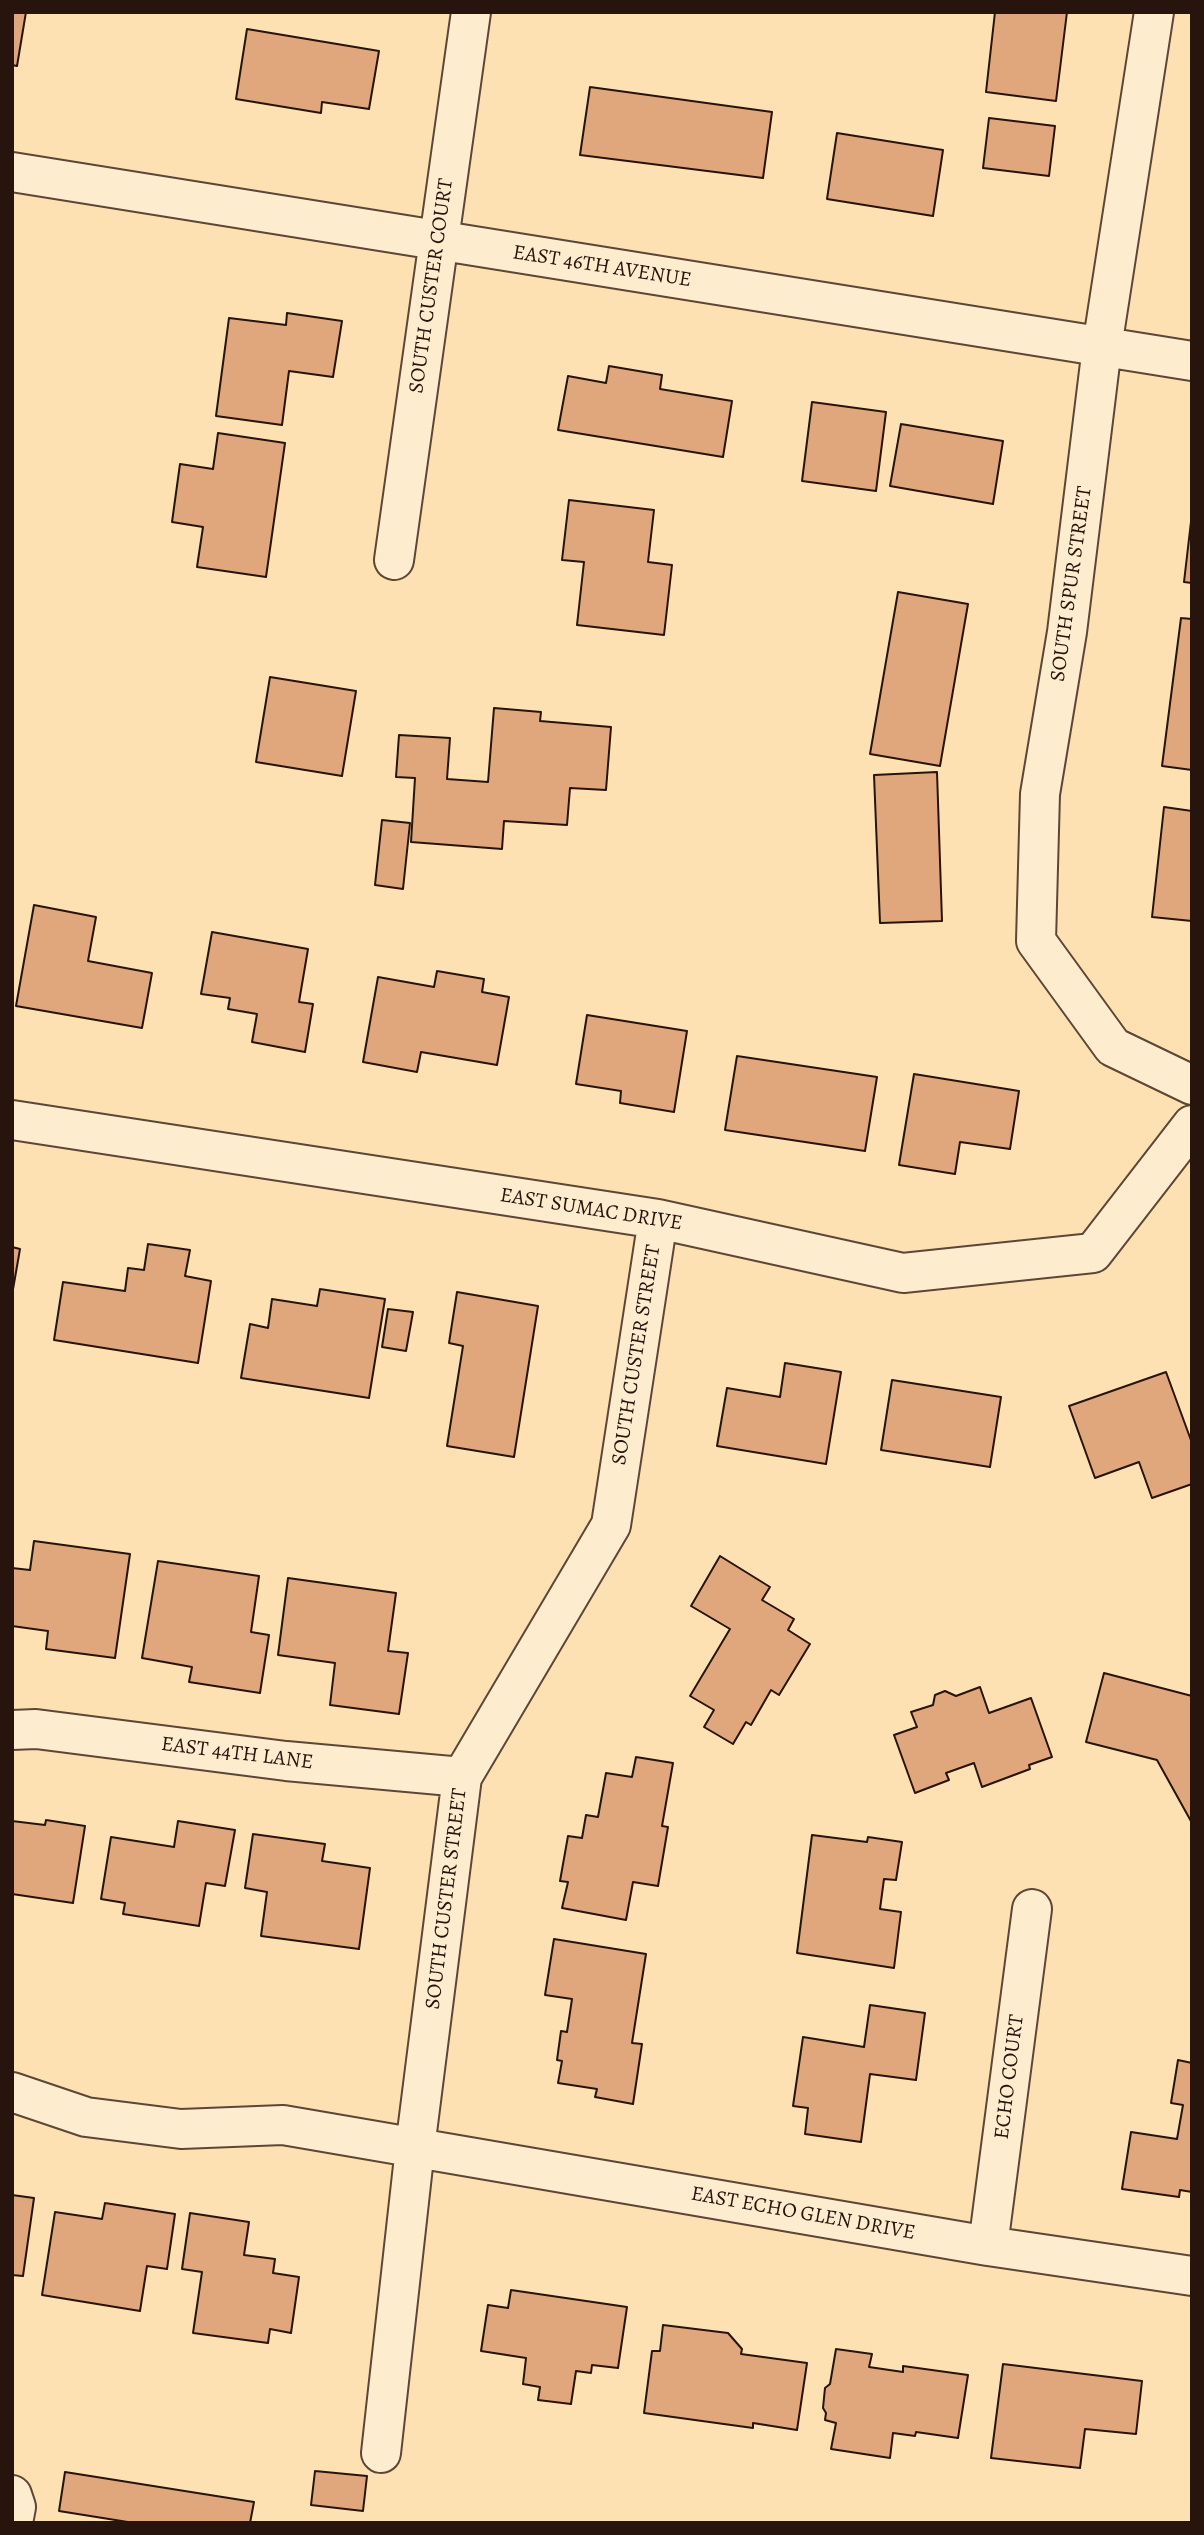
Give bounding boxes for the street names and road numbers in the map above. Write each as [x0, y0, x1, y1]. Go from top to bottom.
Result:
street label: SOUTH CUSTER COURT [404, 177, 460, 395]
street label: EAST 46TH AVENUE [511, 240, 693, 294]
street label: SOUTH SPUR STREET [1046, 485, 1098, 683]
street label: EAST SUMAC DRIVE [498, 1183, 684, 1237]
street label: SOUTH CUSTER STREET [607, 1243, 667, 1467]
street label: EAST 44TH LANE [160, 1732, 314, 1776]
street label: SOUTH CUSTER STREET [421, 1787, 473, 2011]
street label: ECHO COURT [990, 2013, 1030, 2141]
street label: EAST ECHO GLEN DRIVE [689, 2182, 917, 2246]

